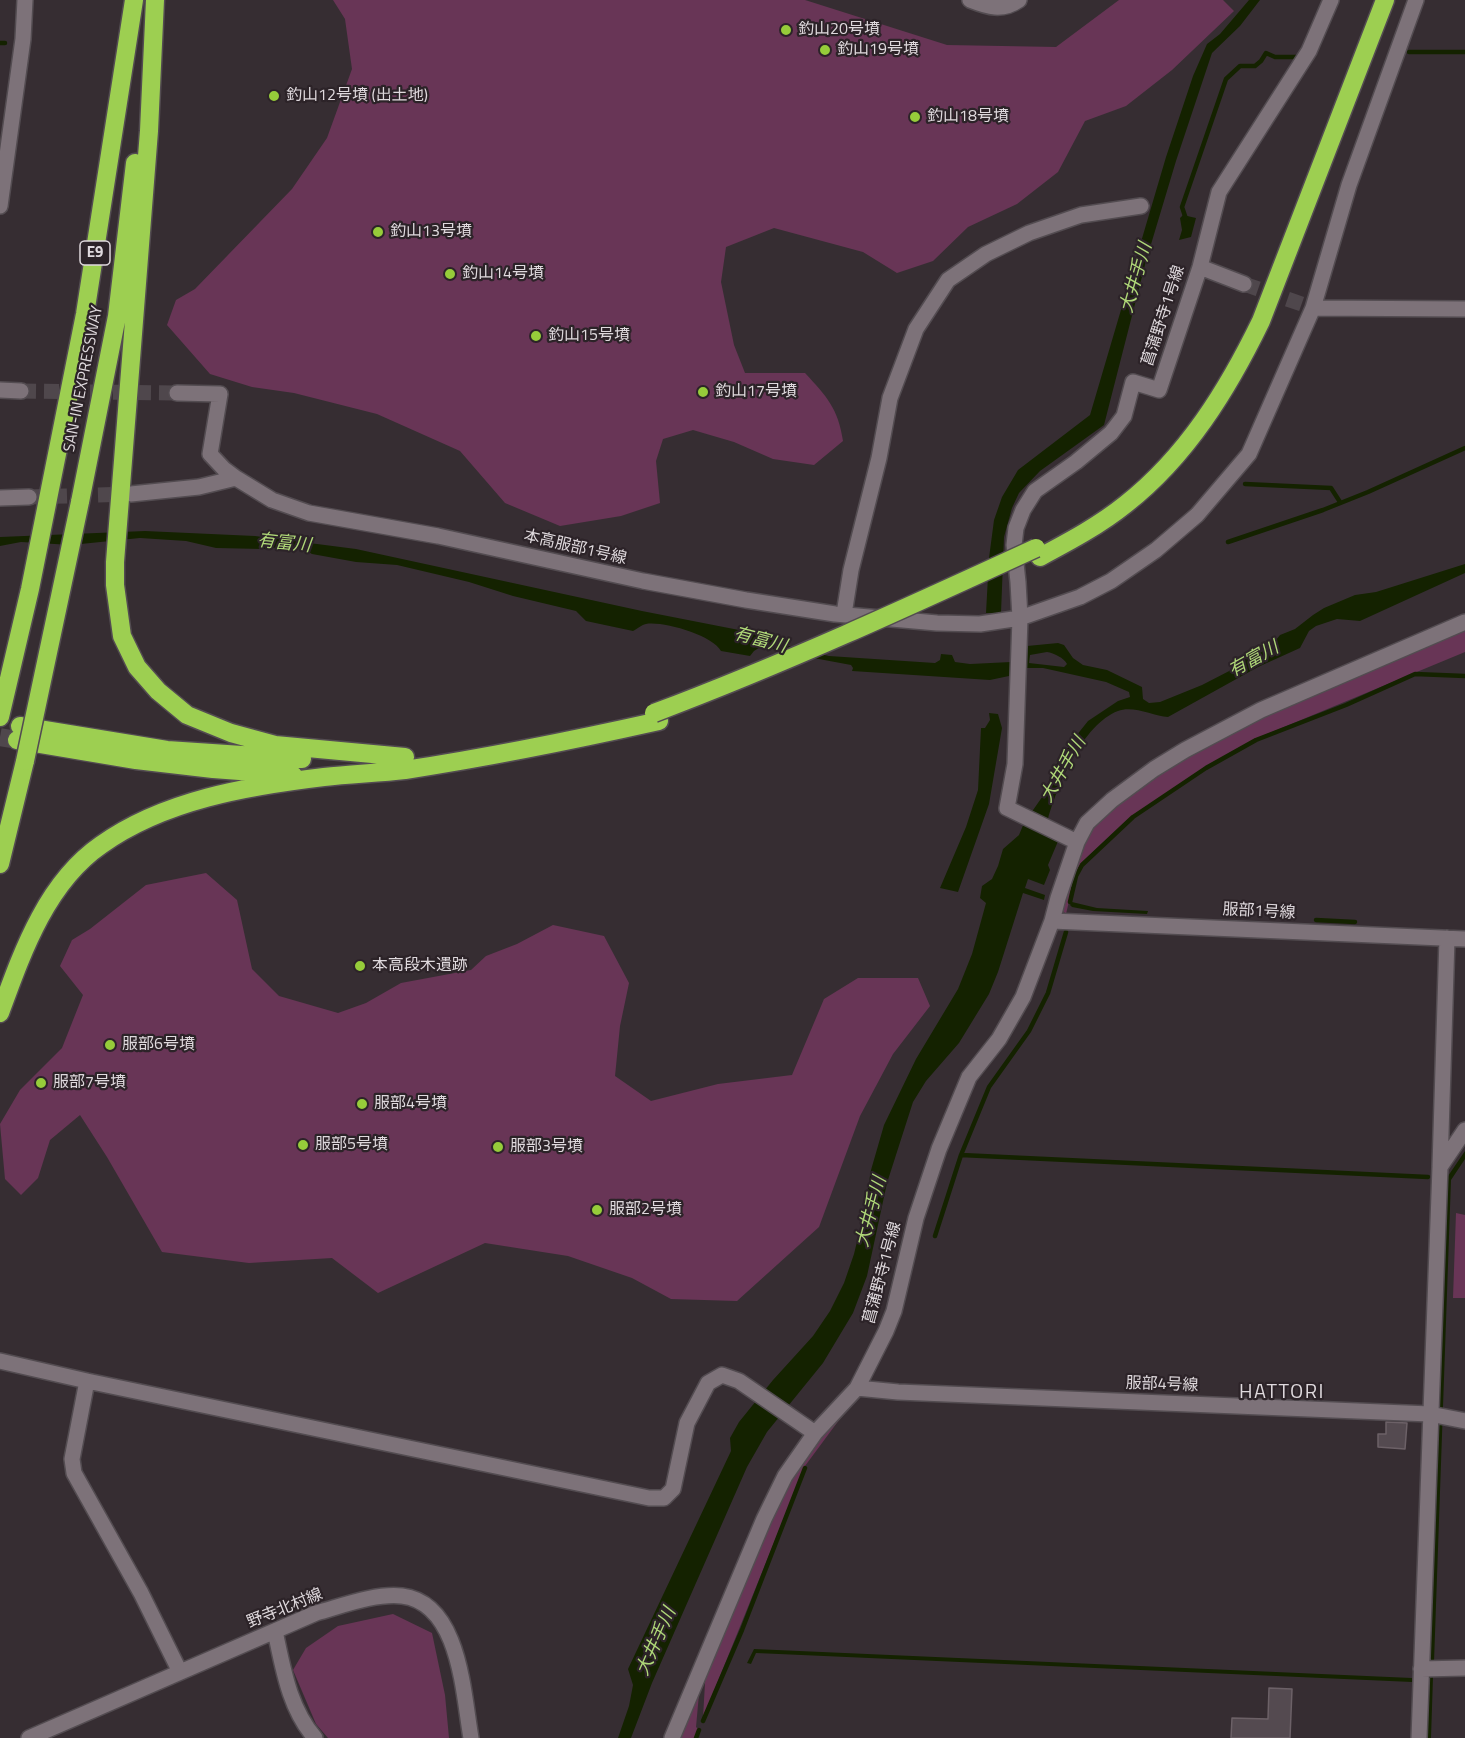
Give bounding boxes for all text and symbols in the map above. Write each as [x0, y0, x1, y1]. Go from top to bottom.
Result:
place label: 釣山20号墳 [798, 20, 880, 40]
marker: 釣山20号墳 [779, 23, 793, 37]
place label: 釣山19号墳 [837, 40, 919, 60]
marker: 釣山19号墳 [818, 43, 832, 57]
place label: 釣山12号墳 (出土地) [286, 86, 428, 106]
marker: 釣山12号墳 (出土地) [267, 89, 281, 103]
place label: 釣山18号墳 [927, 107, 1009, 127]
marker: 釣山18号墳 [908, 110, 922, 124]
place label: 釣山13号墳 [390, 222, 472, 242]
marker: 釣山13号墳 [371, 225, 385, 239]
water label: 大井手川 [1117, 240, 1157, 316]
road number: E9 [80, 241, 110, 265]
street label: 菖蒲野寺1号線 [1139, 263, 1189, 369]
place label: 釣山14号墳 [462, 264, 544, 284]
marker: 釣山14号墳 [443, 267, 457, 281]
street label: SAN-IN EXPRESSWAY [60, 304, 108, 454]
place label: 釣山15号墳 [548, 326, 630, 346]
marker: 釣山15号墳 [529, 329, 543, 343]
place label: 釣山17号墳 [715, 382, 797, 402]
marker: 釣山17号墳 [696, 385, 710, 399]
street label: 本高服部1号線 [522, 527, 628, 569]
water label: 有富川 [256, 530, 312, 558]
water label: 有富川 [731, 624, 789, 658]
water label: 有富川 [1225, 637, 1283, 683]
water label: 大井手川 [1037, 733, 1091, 807]
street label: 服部1号線 [1222, 901, 1296, 923]
place label: 本高段木遺跡 [372, 956, 468, 976]
marker: 本高段木遺跡 [353, 959, 367, 973]
place label: 服部6号墳 [122, 1035, 195, 1055]
marker: 服部6号墳 [103, 1038, 117, 1052]
place label: 服部7号墳 [53, 1073, 126, 1093]
marker: 服部7号墳 [34, 1076, 48, 1090]
place label: 服部4号墳 [374, 1094, 447, 1114]
marker: 服部4号墳 [355, 1097, 369, 1111]
place label: 服部5号墳 [315, 1135, 388, 1155]
place label: 服部3号墳 [510, 1137, 583, 1157]
marker: 服部5号墳 [296, 1138, 310, 1152]
marker: 服部3号墳 [491, 1140, 505, 1154]
water label: 大井手川 [852, 1174, 892, 1250]
place label: 服部2号墳 [609, 1200, 682, 1220]
marker: 服部2号墳 [590, 1203, 604, 1217]
street label: 菖蒲野寺1号線 [860, 1220, 906, 1326]
street label: 服部4号線 [1125, 1374, 1199, 1396]
district label: HATTORI [1239, 1381, 1325, 1405]
street label: 野寺北村線 [244, 1585, 326, 1633]
water label: 大井手川 [632, 1605, 682, 1679]

